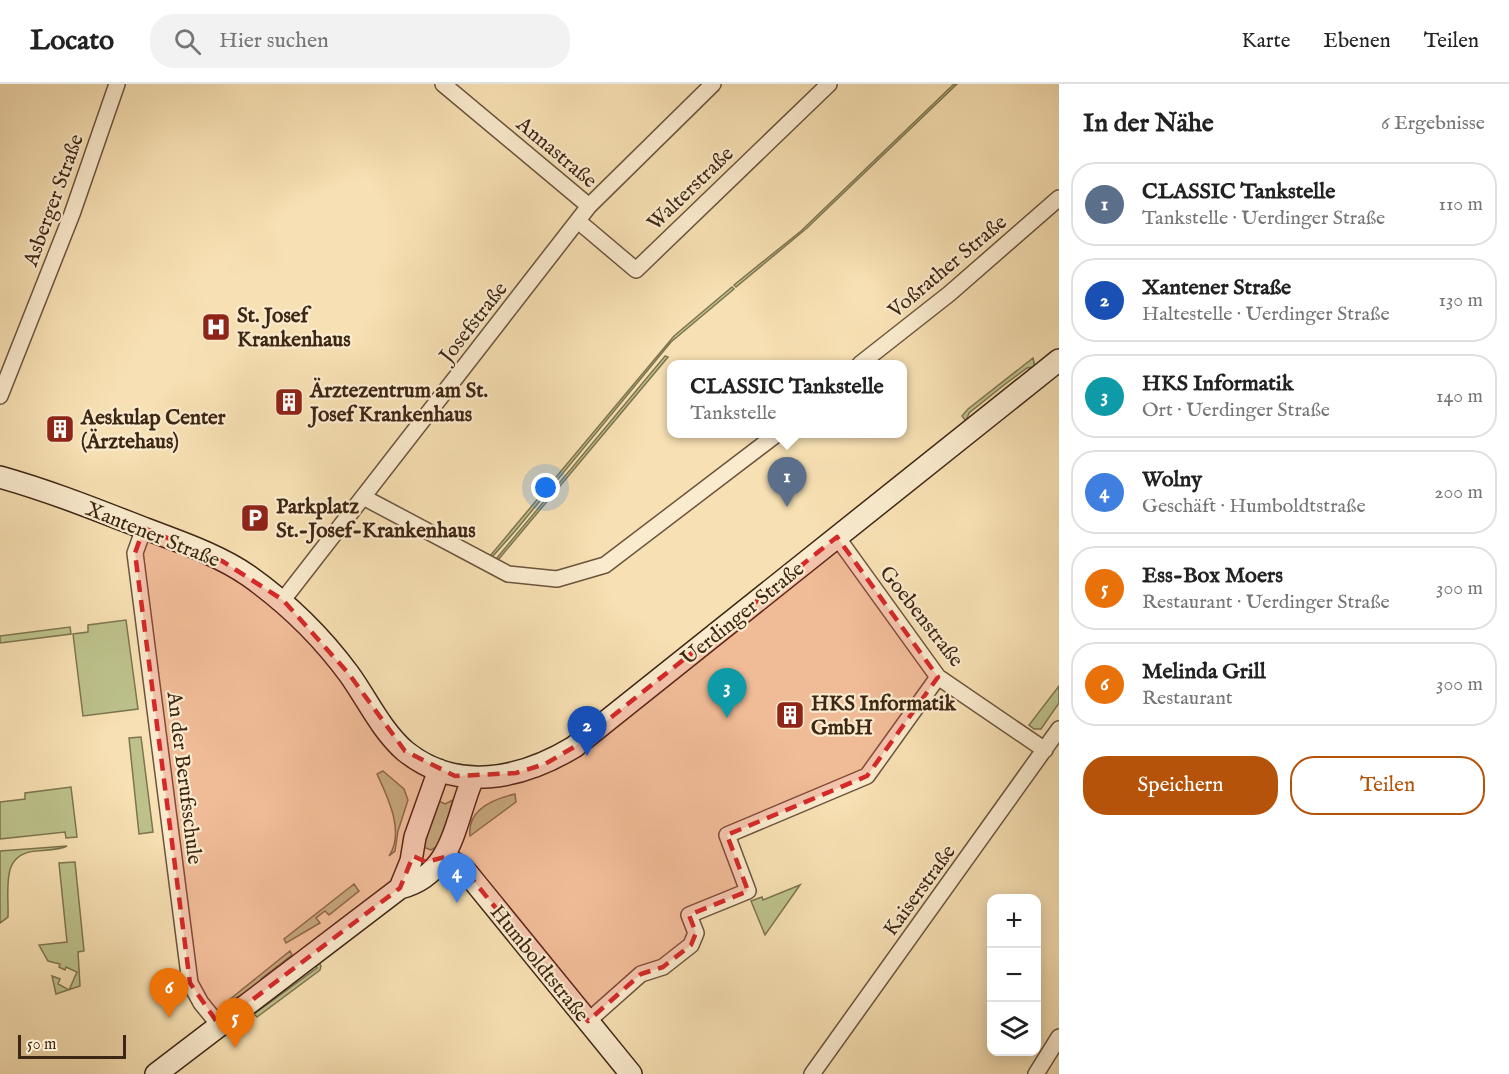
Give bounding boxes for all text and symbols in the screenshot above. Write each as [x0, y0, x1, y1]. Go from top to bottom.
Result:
search box [150, 14, 570, 68]
text: Locato [30, 24, 114, 59]
icon: search [171, 25, 204, 58]
text: Hier suchen [219, 27, 329, 55]
text: Karte [1242, 28, 1290, 55]
text: Ebenen [1323, 28, 1391, 55]
text: Teilen [1424, 28, 1479, 55]
text: In der Nähe [1083, 107, 1214, 140]
street label: Annastraße [509, 111, 602, 195]
text: 6 Ergebnisse [1381, 111, 1485, 136]
street label: Asberger Straße [18, 130, 91, 271]
street label: Walterstraße [642, 141, 740, 237]
text: CLASSIC Tankstelle [1142, 178, 1335, 206]
text: 1 [1101, 192, 1108, 217]
text: 110 m [1439, 192, 1483, 217]
text: Tankstelle · Uerdinger Straße [1142, 206, 1385, 231]
street label: Voßrather Straße [882, 209, 1013, 325]
text: Xantener Straße [1142, 274, 1291, 302]
street label: Josefstraße [433, 277, 515, 371]
text: 2 [1100, 288, 1109, 313]
text: 130 m [1438, 288, 1483, 313]
text: Haltestelle · Uerdinger Straße [1142, 302, 1390, 327]
place label: St. Josef Krankenhaus [237, 303, 351, 354]
hospital icon: St. Josef Krankenhaus [200, 311, 232, 343]
popup [667, 360, 907, 438]
text: HKS Informatik [1142, 370, 1294, 398]
text: CLASSIC Tankstelle [690, 373, 884, 401]
place label: Ärztezentrum am St. Josef Krankenhaus [307, 377, 488, 429]
text: 3 [1101, 384, 1108, 409]
text: 140 m [1436, 384, 1483, 409]
building icon: Ärztezentrum am St. Josef Krankenhaus [273, 386, 305, 418]
text: Ort · Uerdinger Straße [1142, 398, 1330, 423]
text: Tankstelle [690, 401, 776, 426]
place label: Aeskulap Center (Ärztehaus) [80, 405, 226, 456]
building icon: Aeskulap Center (Ärztehaus) [44, 413, 76, 445]
pin: 1 [768, 458, 806, 507]
text: Wolny [1142, 466, 1202, 494]
your location [531, 473, 560, 502]
text: 4 [1100, 480, 1109, 505]
text: 200 m [1434, 480, 1483, 505]
place label: Parkplatz St.-Josef-Krankenhaus [276, 494, 476, 545]
text: Geschäft · Humboldtstraße [1142, 494, 1366, 519]
street label: Xantener Straße [81, 496, 224, 575]
parking icon: Parkplatz St.-Josef-Krankenhaus [239, 502, 271, 534]
street label: Uerdinger Straße [676, 556, 810, 672]
street label: Goebenstraße [873, 561, 969, 673]
text: Ess-Box Moers [1142, 562, 1283, 590]
text: 5 [1101, 576, 1108, 601]
text: 300 m [1436, 576, 1483, 601]
text: Restaurant · Uerdinger Straße [1142, 590, 1390, 615]
text: Melinda Grill [1142, 658, 1266, 686]
pin: 3 [708, 668, 746, 718]
text: 6 [1100, 672, 1109, 697]
text: 300 m [1436, 672, 1483, 697]
text: Restaurant [1142, 686, 1233, 711]
street label: An der Berufsschule [159, 689, 208, 866]
place label: HKS Informatik GmbH [811, 691, 956, 742]
building icon: HKS Informatik GmbH [774, 699, 806, 731]
pin: 2 [568, 706, 606, 756]
button: Speichern [1083, 756, 1278, 815]
button: Teilen [1290, 756, 1485, 815]
street label: Kaiserstraße [878, 840, 963, 942]
pin: 4 [438, 854, 476, 903]
map controls [987, 894, 1041, 1056]
button: + [987, 894, 1041, 948]
street label: Humboldtstraße [483, 900, 595, 1028]
button: − [987, 948, 1041, 1002]
pin: 6 [150, 968, 188, 1018]
pin: 5 [216, 998, 254, 1048]
button: layers [987, 1002, 1041, 1056]
scale bar [18, 1032, 126, 1060]
text: 50 m [27, 1035, 56, 1055]

